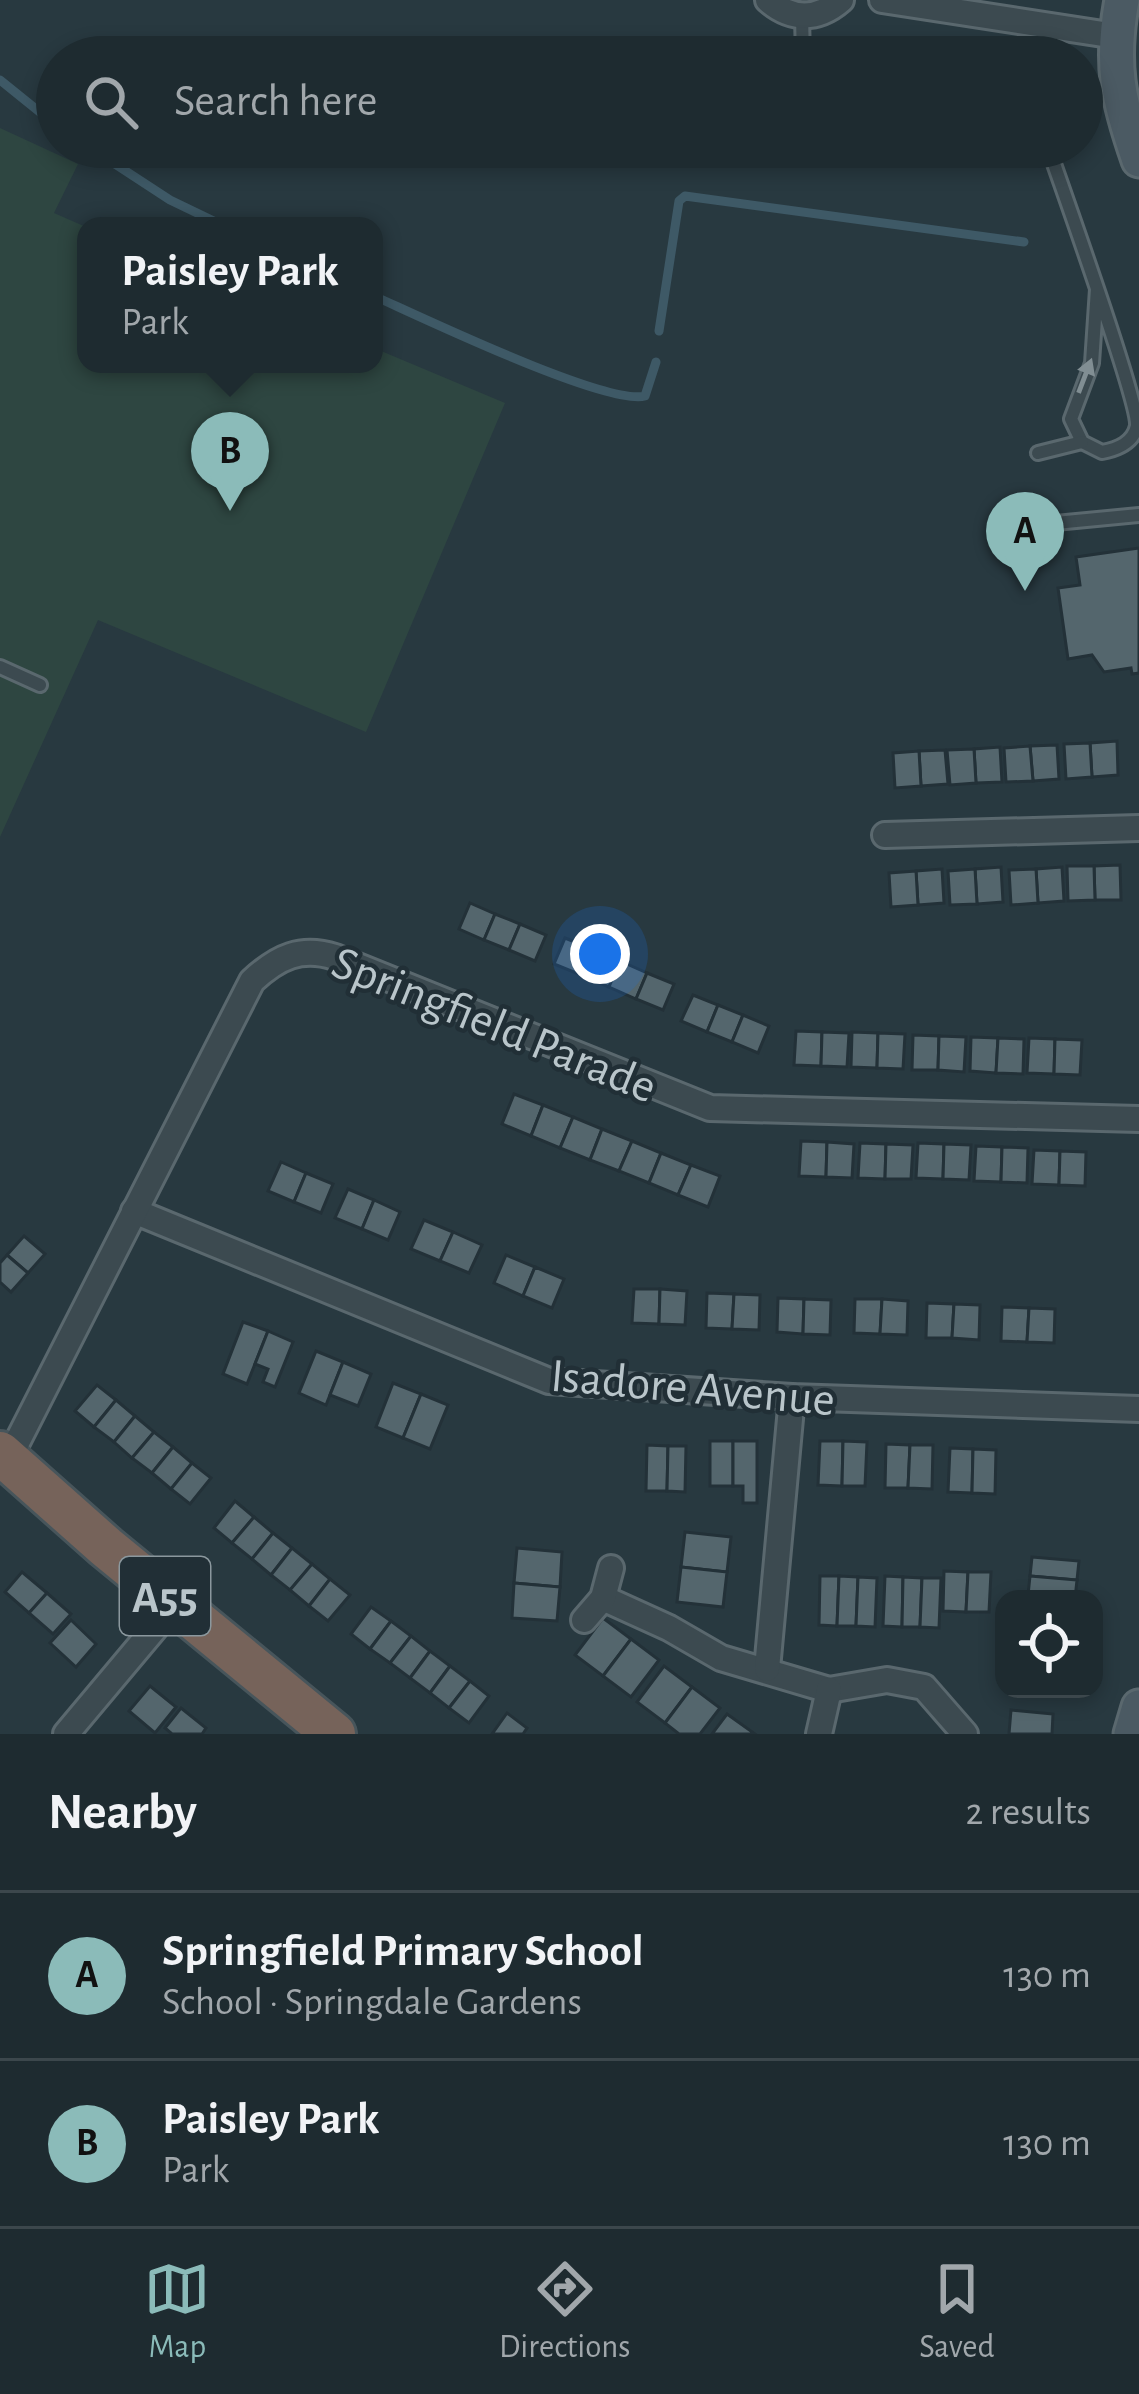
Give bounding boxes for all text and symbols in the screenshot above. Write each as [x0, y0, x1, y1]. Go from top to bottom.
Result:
search box [36, 36, 1103, 168]
icon: search [78, 69, 144, 135]
text: Search here [174, 79, 377, 124]
popup [77, 217, 383, 373]
text: Paisley Park [121, 249, 339, 294]
text: Park [121, 303, 189, 342]
one-way arrow [1076, 358, 1095, 394]
pin: B [191, 412, 269, 511]
pin: A [986, 492, 1064, 591]
your location [570, 924, 630, 984]
street label: Springfield Parade [325, 939, 663, 1113]
street label: Isadore Avenue [549, 1353, 837, 1425]
road number: A55 [120, 1557, 210, 1635]
map controls [995, 1590, 1103, 1698]
button: locate [995, 1590, 1103, 1698]
text: Nearby [48, 1787, 197, 1838]
text: 2 results [965, 1793, 1091, 1832]
text: Springfield Primary School [162, 1929, 644, 1974]
text: A [75, 1956, 99, 1995]
text: 130 m [1003, 1956, 1091, 1995]
text: School · Springdale Gardens [162, 1983, 582, 2022]
text: Paisley Park [162, 2097, 379, 2142]
text: B [76, 2124, 98, 2163]
text: 130 m [1003, 2124, 1091, 2163]
text: Park [162, 2151, 229, 2190]
tab: Map [144, 2256, 210, 2368]
tab: Directions [499, 2256, 630, 2368]
tab: Saved [919, 2256, 995, 2368]

